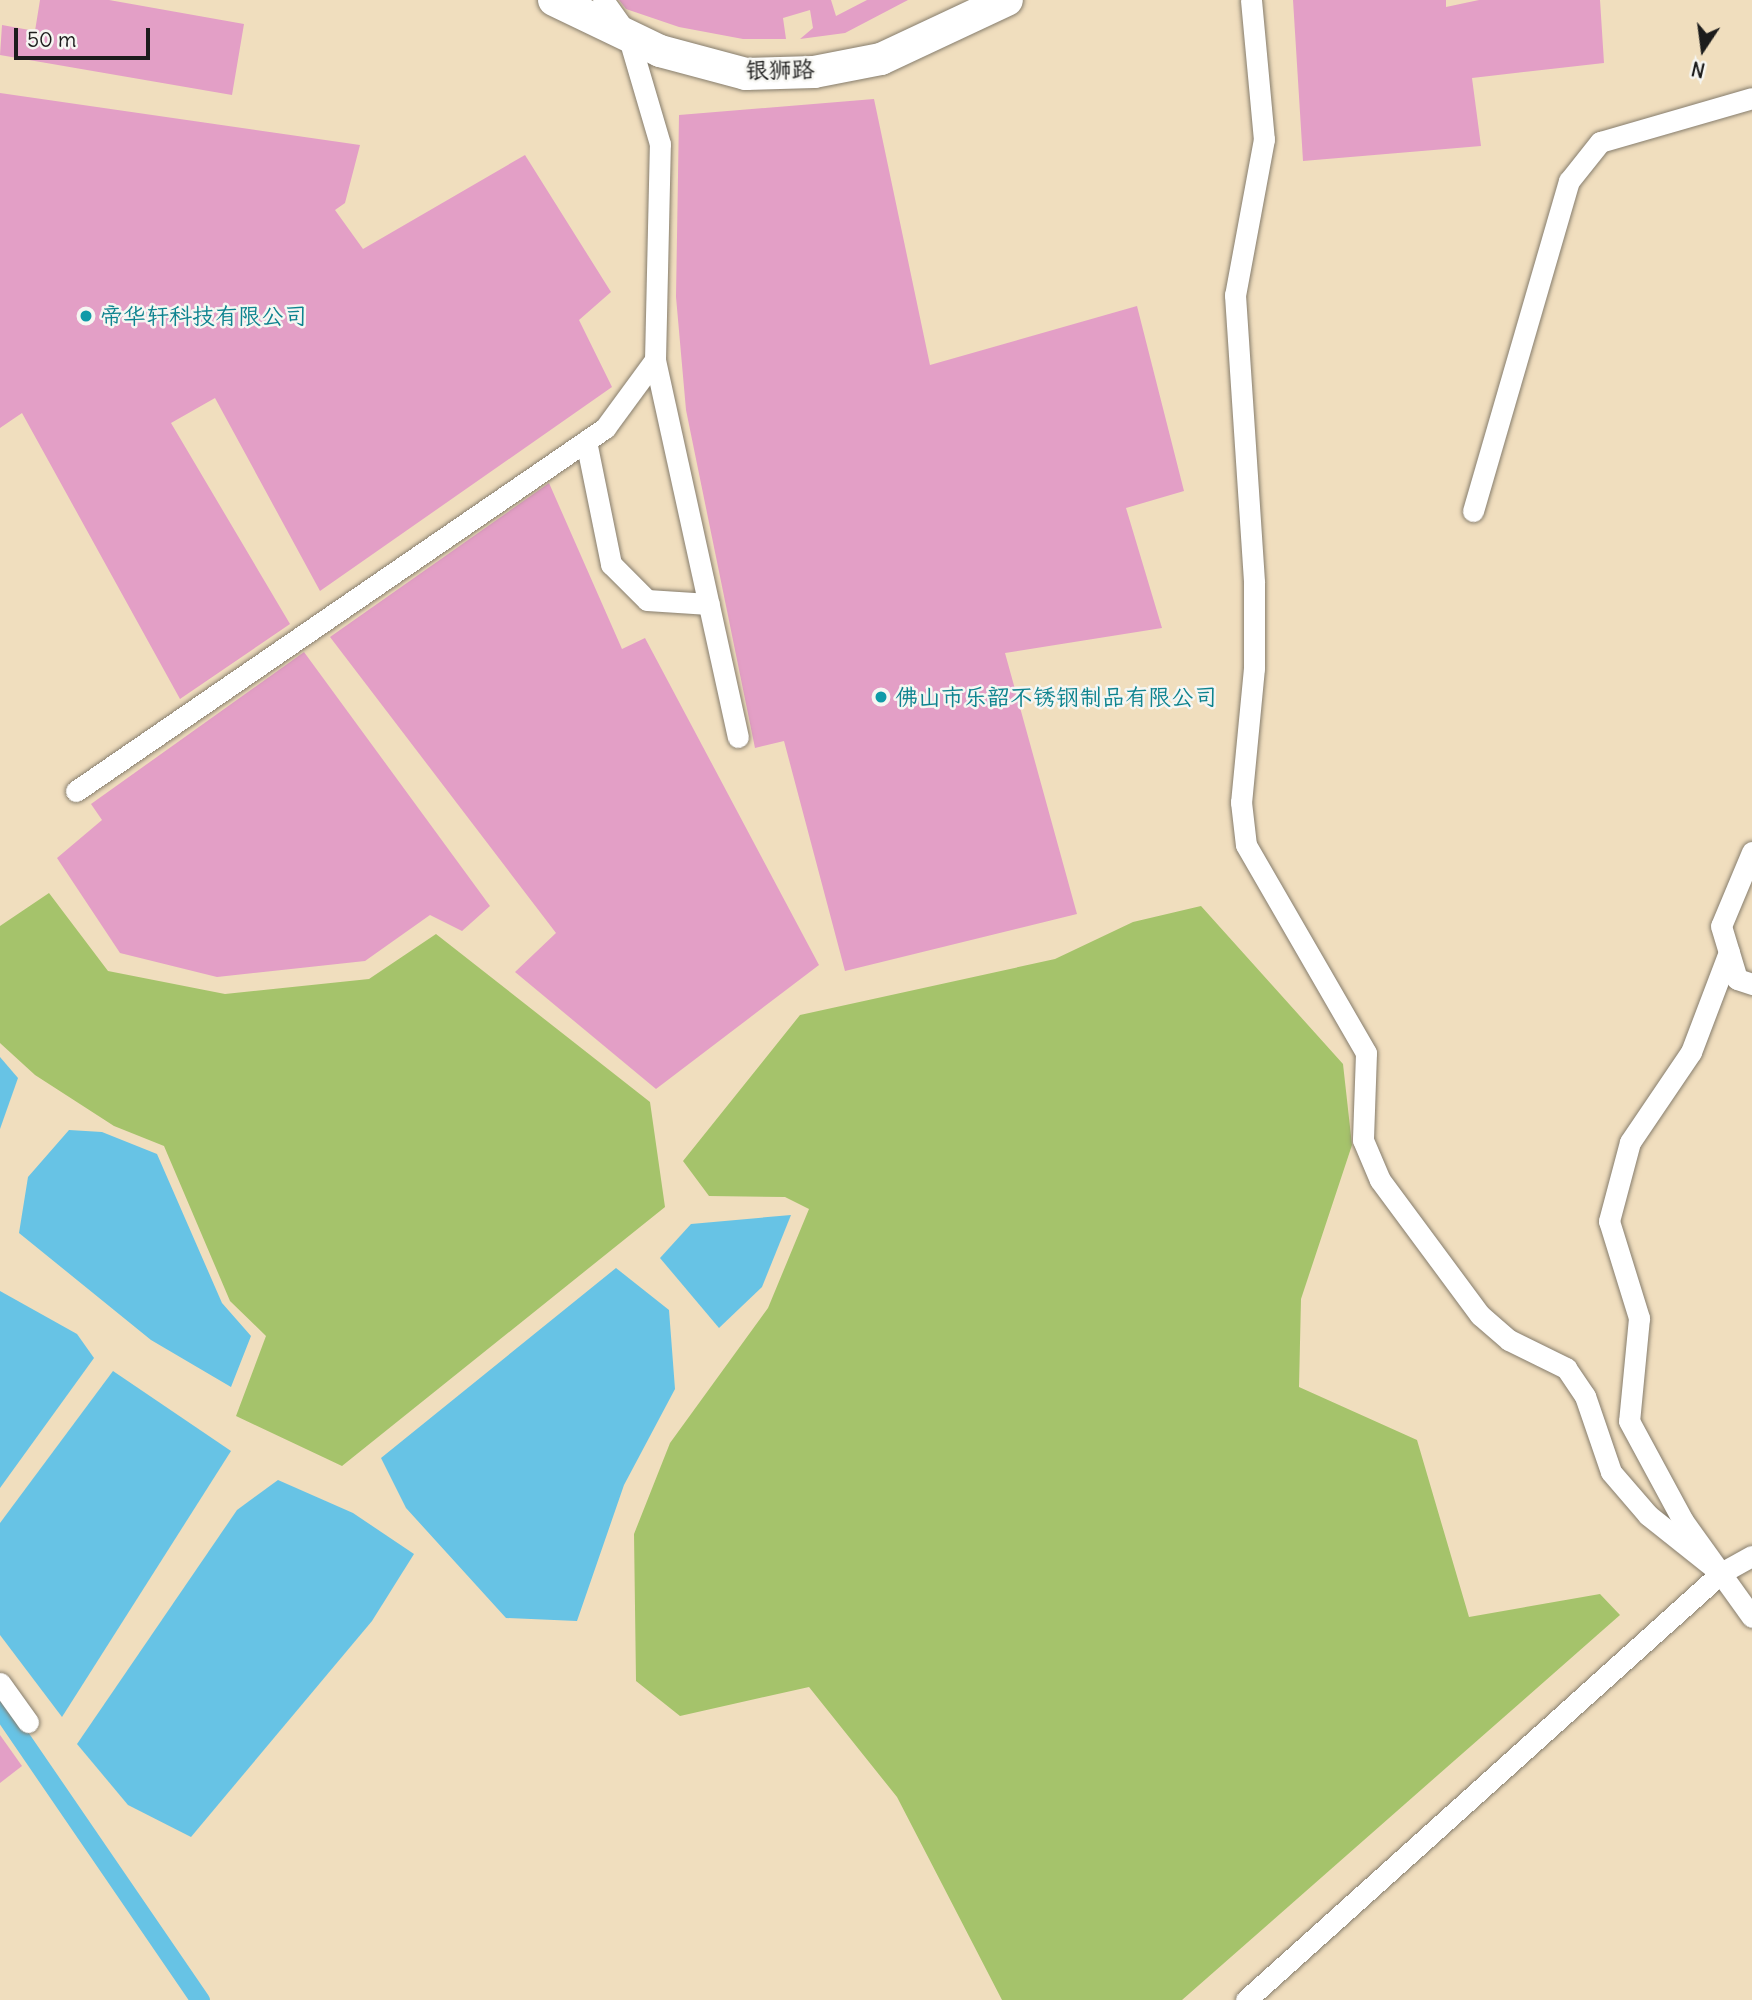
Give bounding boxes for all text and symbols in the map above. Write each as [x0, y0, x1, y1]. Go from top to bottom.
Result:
scale bar [18, 14, 154, 58]
north arrow [1668, 14, 1738, 84]
text: 50 m [27, 26, 76, 53]
street label: 银狮路 [745, 56, 815, 84]
text: N [1689, 56, 1707, 83]
place label: 帝华轩科技有限公司 [100, 302, 307, 330]
marker: 帝华轩科技有限公司 [78, 308, 94, 324]
place label: 佛山市乐韶不锈钢制品有限公司 [895, 683, 1217, 711]
marker: 佛山市乐韶不锈钢制品有限公司 [873, 689, 889, 705]

